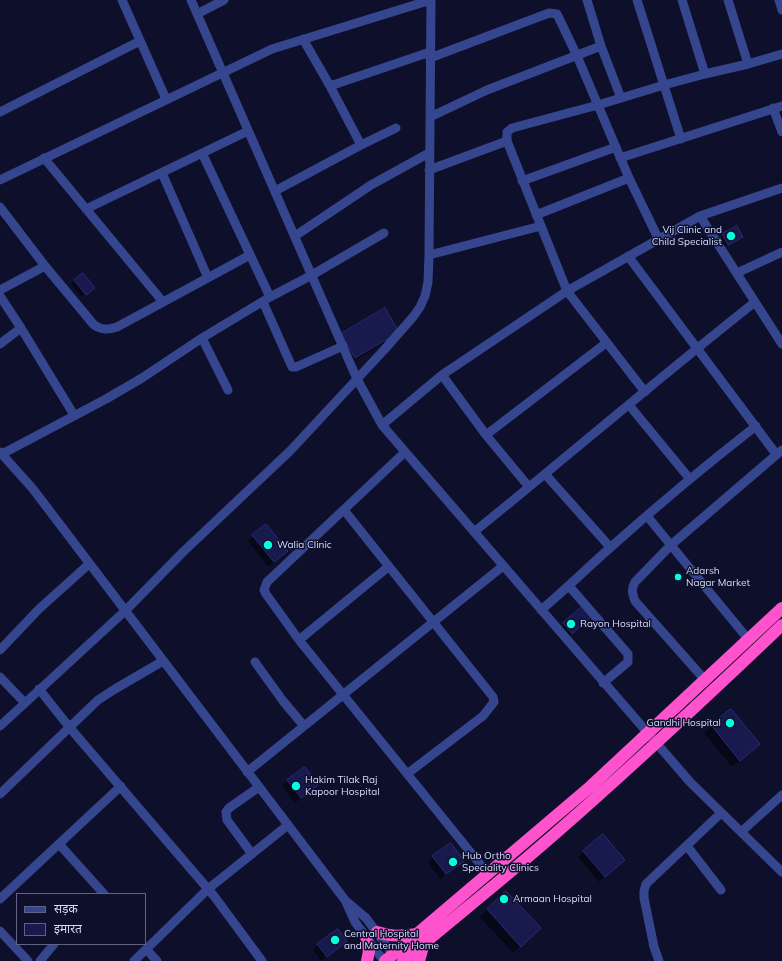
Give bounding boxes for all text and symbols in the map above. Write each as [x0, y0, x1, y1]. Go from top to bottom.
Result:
place label: Vij Clinic and Child Specialist [652, 224, 722, 248]
marker: Vij Clinic and Child Specialist [725, 230, 737, 242]
marker: Walia Clinic [262, 539, 274, 551]
place label: Walia Clinic [277, 539, 332, 551]
place label: Adarsh Nagar Market [686, 565, 750, 588]
marker: Adarsh Nagar Market [673, 572, 683, 582]
marker: Rayon Hospital [565, 618, 577, 630]
place label: Rayon Hospital [580, 618, 651, 630]
place label: Gandhi Hospital [646, 717, 721, 729]
marker: Gandhi Hospital [724, 717, 736, 729]
place label: Hakim Tilak Raj Kapoor Hospital [305, 774, 380, 798]
marker: Hakim Tilak Raj Kapoor Hospital [290, 780, 302, 792]
place label: Hub Ortho Speciality Clinics [462, 850, 539, 874]
marker: Hub Ortho Speciality Clinics [447, 856, 459, 868]
legend [16, 893, 146, 945]
marker: Armaan Hospital [498, 893, 510, 905]
place label: Armaan Hospital [513, 893, 592, 905]
text: सड़क [54, 901, 78, 916]
text: इमारत [54, 921, 82, 936]
place label: Central Hospital and Maternity Home [344, 928, 439, 952]
marker: Central Hospital and Maternity Home [329, 934, 341, 946]

